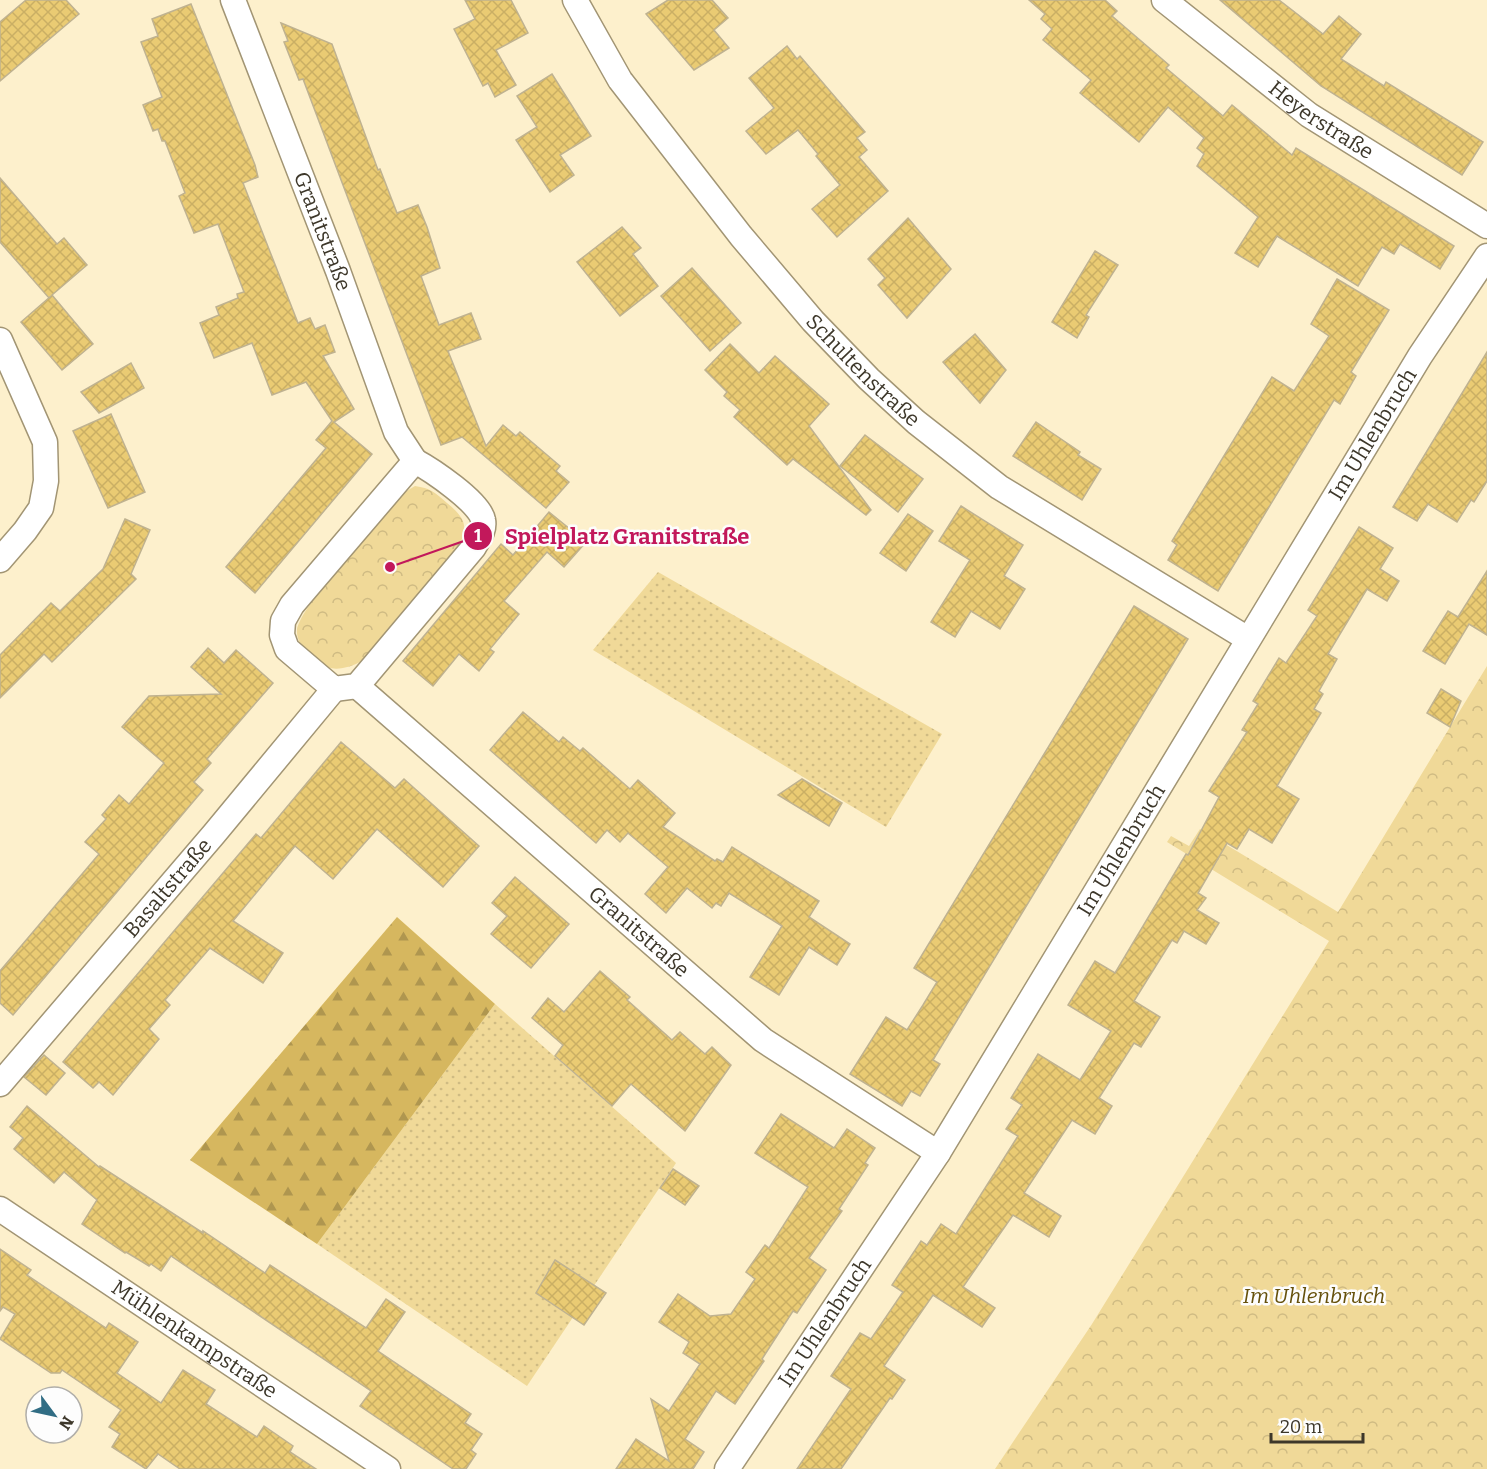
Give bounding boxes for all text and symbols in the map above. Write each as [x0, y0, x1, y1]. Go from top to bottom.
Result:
street label: Heyerstraße [1264, 75, 1378, 165]
street label: Granitstraße [288, 168, 357, 294]
street label: Schultenstraße [801, 309, 925, 432]
street label: Im Uhlenbruch [1323, 364, 1422, 505]
callout: Spielplatz Granitstraße [463, 516, 762, 556]
text: Spielplatz Granitstraße [505, 523, 749, 550]
text: 1 [474, 525, 482, 547]
street label: Im Uhlenbruch [1071, 779, 1171, 921]
street label: Basaltstraße [118, 833, 217, 943]
street label: Granitstraße [583, 881, 695, 983]
street label: Im Uhlenbruch [772, 1253, 877, 1392]
street label: Mühlenkampstraße [107, 1275, 282, 1404]
park label: Im Uhlenbruch [1243, 1283, 1385, 1309]
north arrow [24, 1385, 84, 1445]
scale bar [1271, 1406, 1362, 1444]
text: N [55, 1413, 77, 1433]
text: 20 m [1280, 1416, 1322, 1438]

